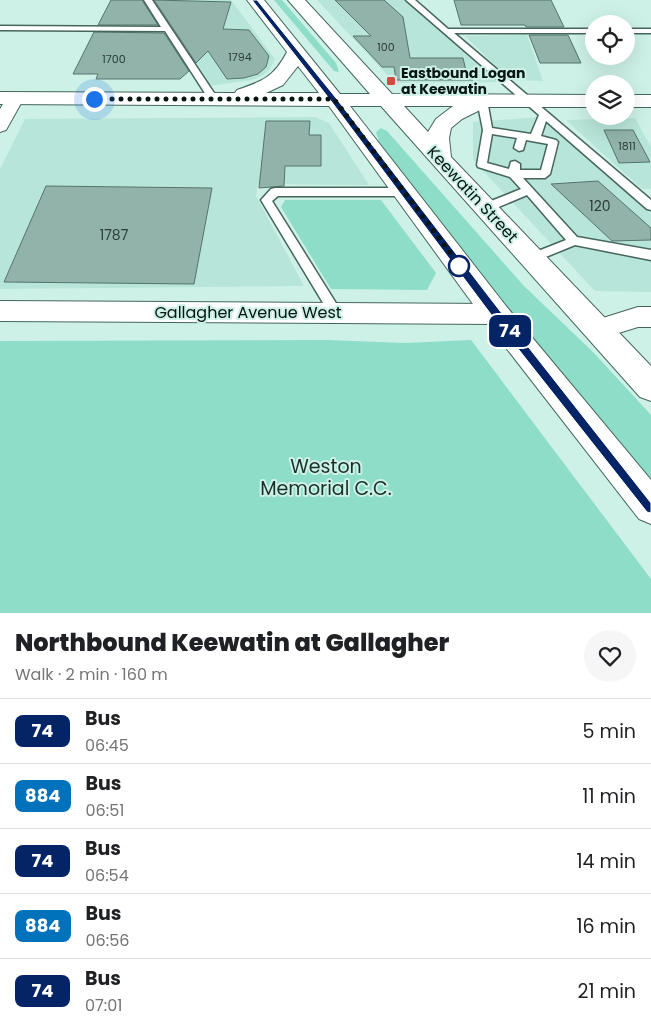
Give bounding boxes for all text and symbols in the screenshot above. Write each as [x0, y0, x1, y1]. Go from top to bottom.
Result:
map controls [585, 15, 635, 125]
button: locate [585, 15, 635, 65]
house number: 100 [377, 39, 395, 55]
house number: 1794 [228, 49, 252, 65]
house number: 1700 [102, 51, 126, 67]
place label: Eastbound Logan at Keewatin [401, 63, 525, 99]
marker: Eastbound Logan at Keewatin [385, 75, 397, 87]
button: layers [585, 75, 635, 125]
your location [82, 87, 107, 112]
house number: 1811 [618, 138, 636, 154]
street label: Keewatin Street [422, 141, 524, 248]
house number: 120 [589, 196, 611, 216]
house number: 1787 [100, 225, 129, 245]
unlabelled marker [448, 255, 470, 277]
street label: Gallagher Avenue West [154, 301, 342, 324]
line badge: 74 [488, 315, 532, 347]
text: 74 [499, 318, 521, 343]
park label: Weston Memorial C.C. [260, 453, 392, 502]
text: Northbound Keewatin at Gallagher [15, 626, 449, 659]
button: heart [584, 630, 636, 682]
text: Walk · 2 min · 160 m [15, 663, 168, 686]
text: Bus [85, 705, 121, 732]
text: 74 [32, 718, 53, 743]
text: 5 min [583, 718, 636, 745]
text: 06:45 [85, 734, 129, 757]
text: Bus [86, 770, 121, 797]
text: 884 [25, 783, 61, 808]
text: 11 min [582, 783, 636, 810]
text: 06:51 [86, 799, 124, 822]
text: Bus [85, 835, 121, 862]
text: 74 [32, 848, 53, 873]
text: 14 min [576, 848, 636, 875]
text: 06:54 [85, 864, 129, 887]
text: Bus [86, 900, 121, 927]
text: 884 [25, 913, 61, 938]
text: 16 min [576, 913, 636, 940]
text: 06:56 [86, 929, 129, 952]
text: Bus [85, 965, 121, 992]
text: 74 [32, 978, 53, 1003]
text: 21 min [578, 978, 636, 1005]
text: 07:01 [85, 994, 122, 1017]

